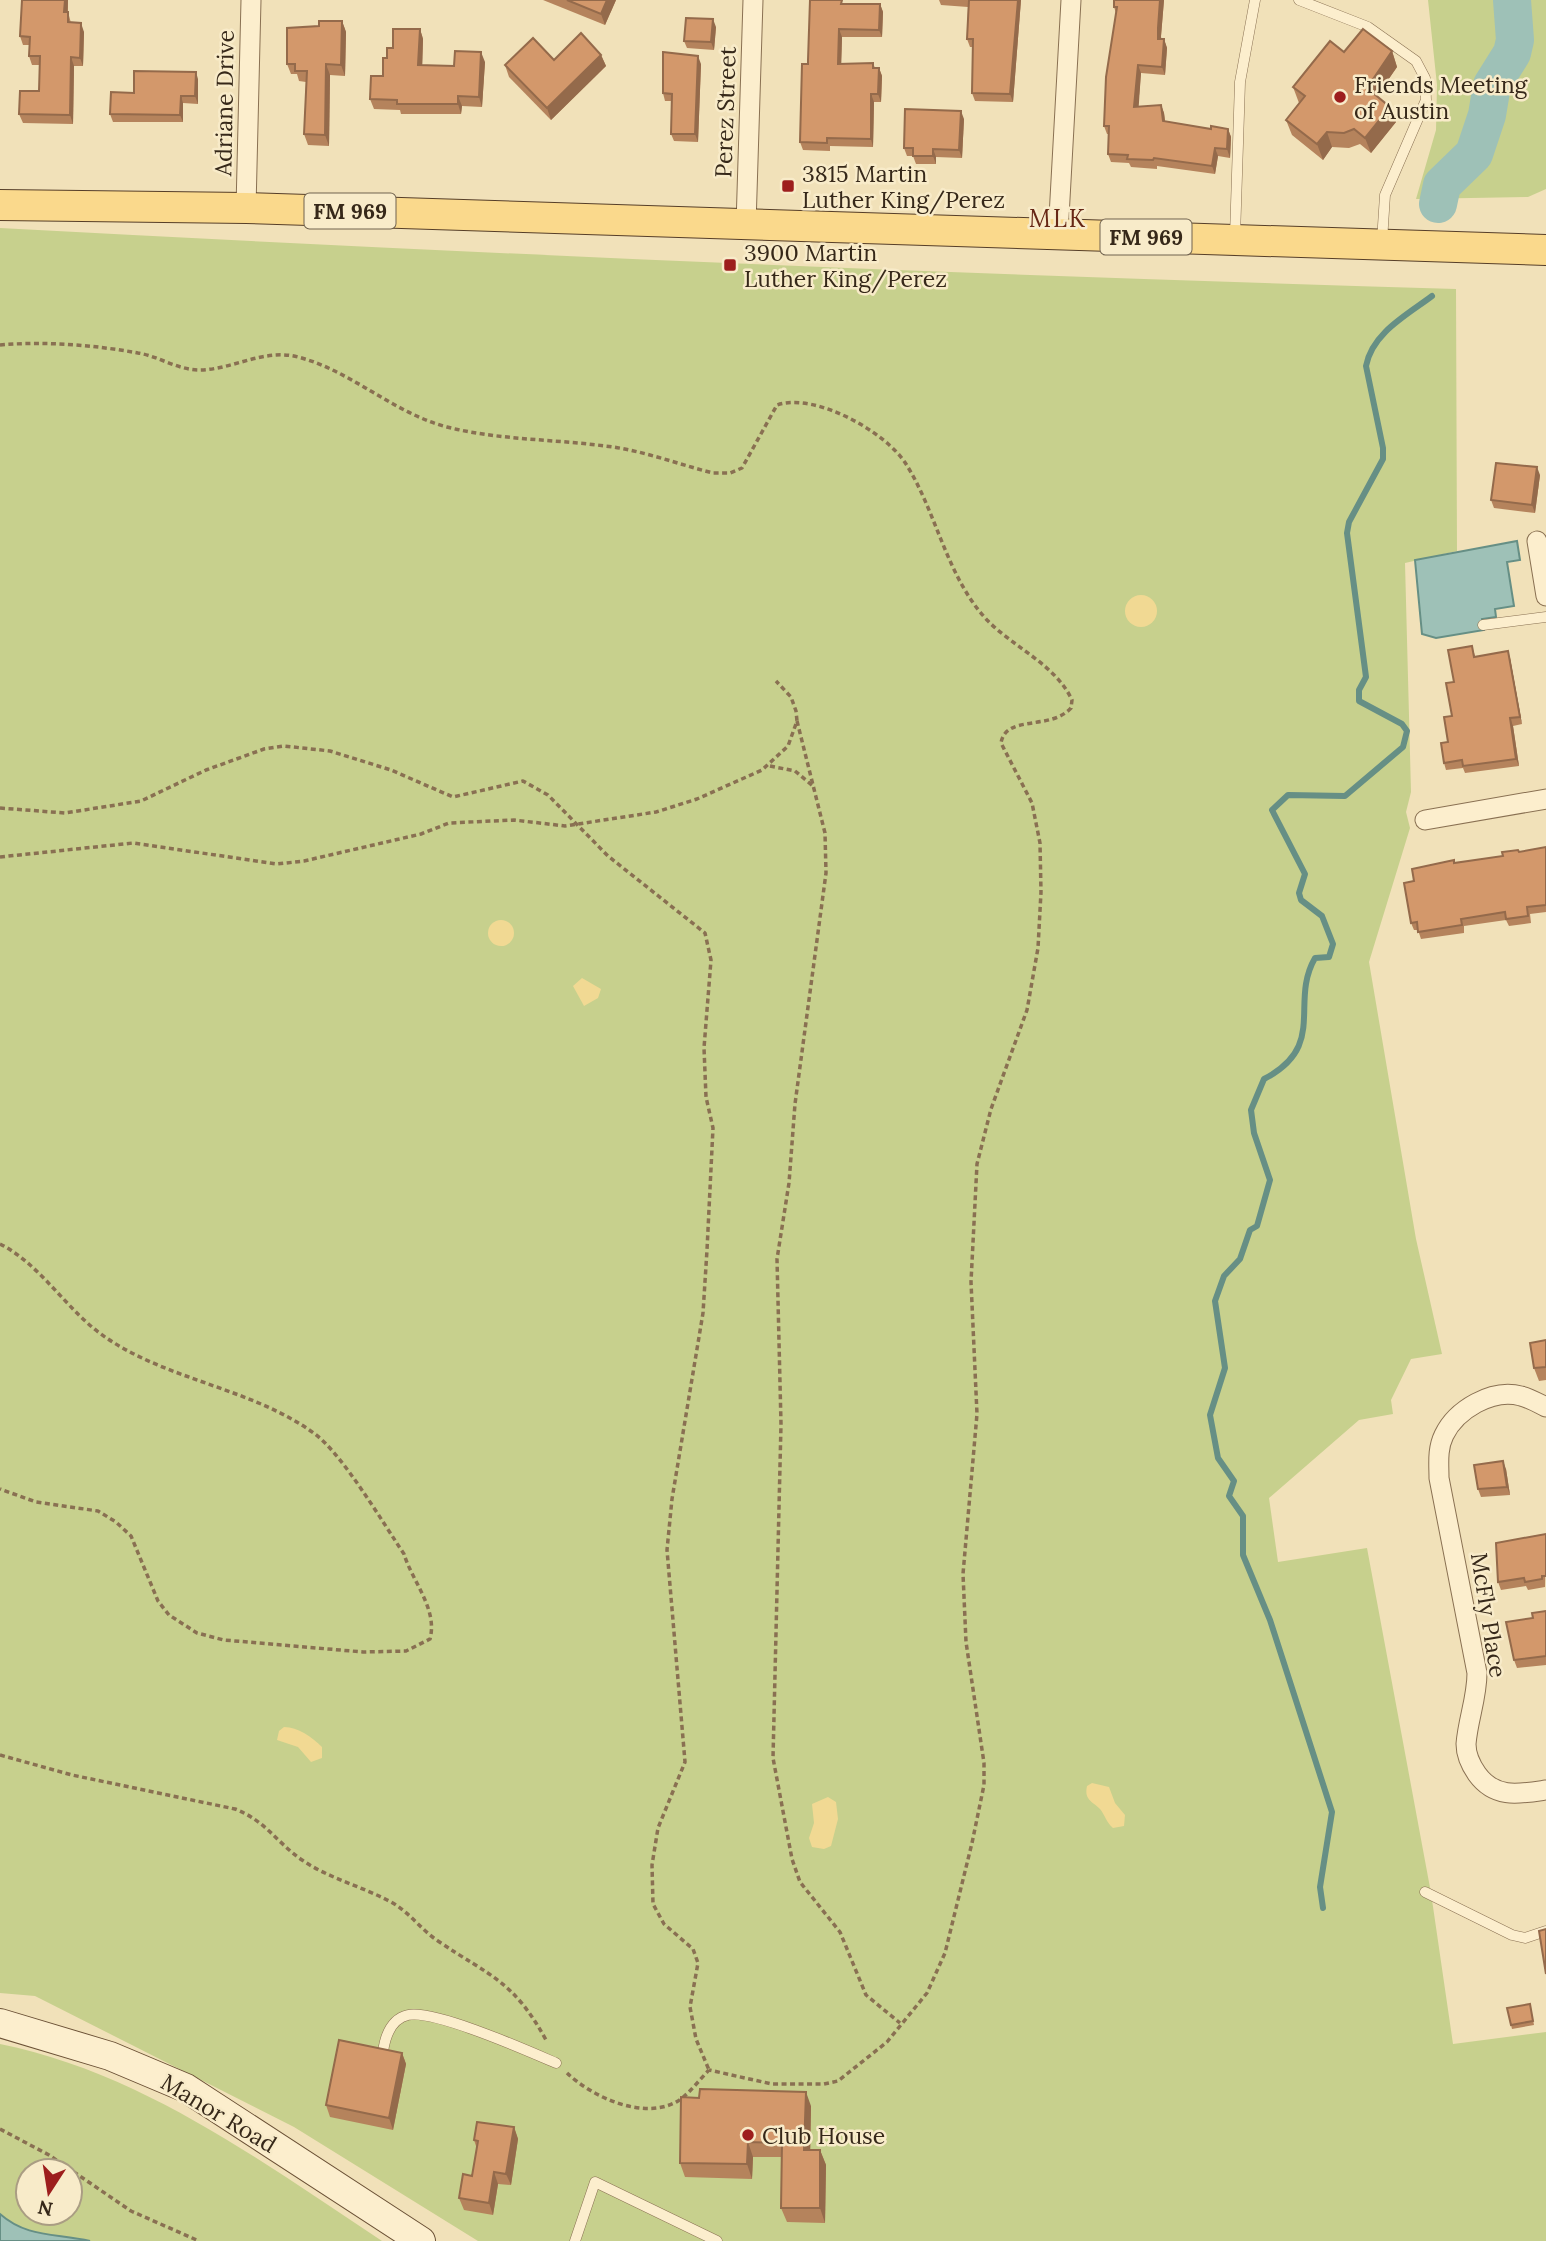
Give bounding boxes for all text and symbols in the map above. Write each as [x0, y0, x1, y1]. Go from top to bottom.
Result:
street label: Adriane Drive [208, 30, 240, 177]
street label: Perez Street [708, 46, 742, 178]
place label: Friends Meeting of Austin [1354, 70, 1529, 125]
marker: Friends Meeting of Austin [1332, 89, 1348, 105]
place label: 3815 Martin Luther King/Perez [802, 159, 1005, 215]
marker: 3815 Martin Luther King/Perez [780, 178, 796, 194]
road number: FM 969 [304, 194, 396, 228]
district label: MLK [1029, 203, 1087, 234]
road number: FM 969 [1100, 219, 1192, 254]
place label: 3900 Martin Luther King/Perez [744, 238, 947, 294]
marker: 3900 Martin Luther King/Perez [722, 257, 738, 273]
street label: McFly Place [1465, 1550, 1513, 1680]
street label: Manor Road [156, 2067, 282, 2159]
place label: Club House [762, 2121, 885, 2150]
marker: Club House [740, 2127, 756, 2143]
north arrow [14, 2157, 84, 2227]
text: N [35, 2195, 55, 2222]

